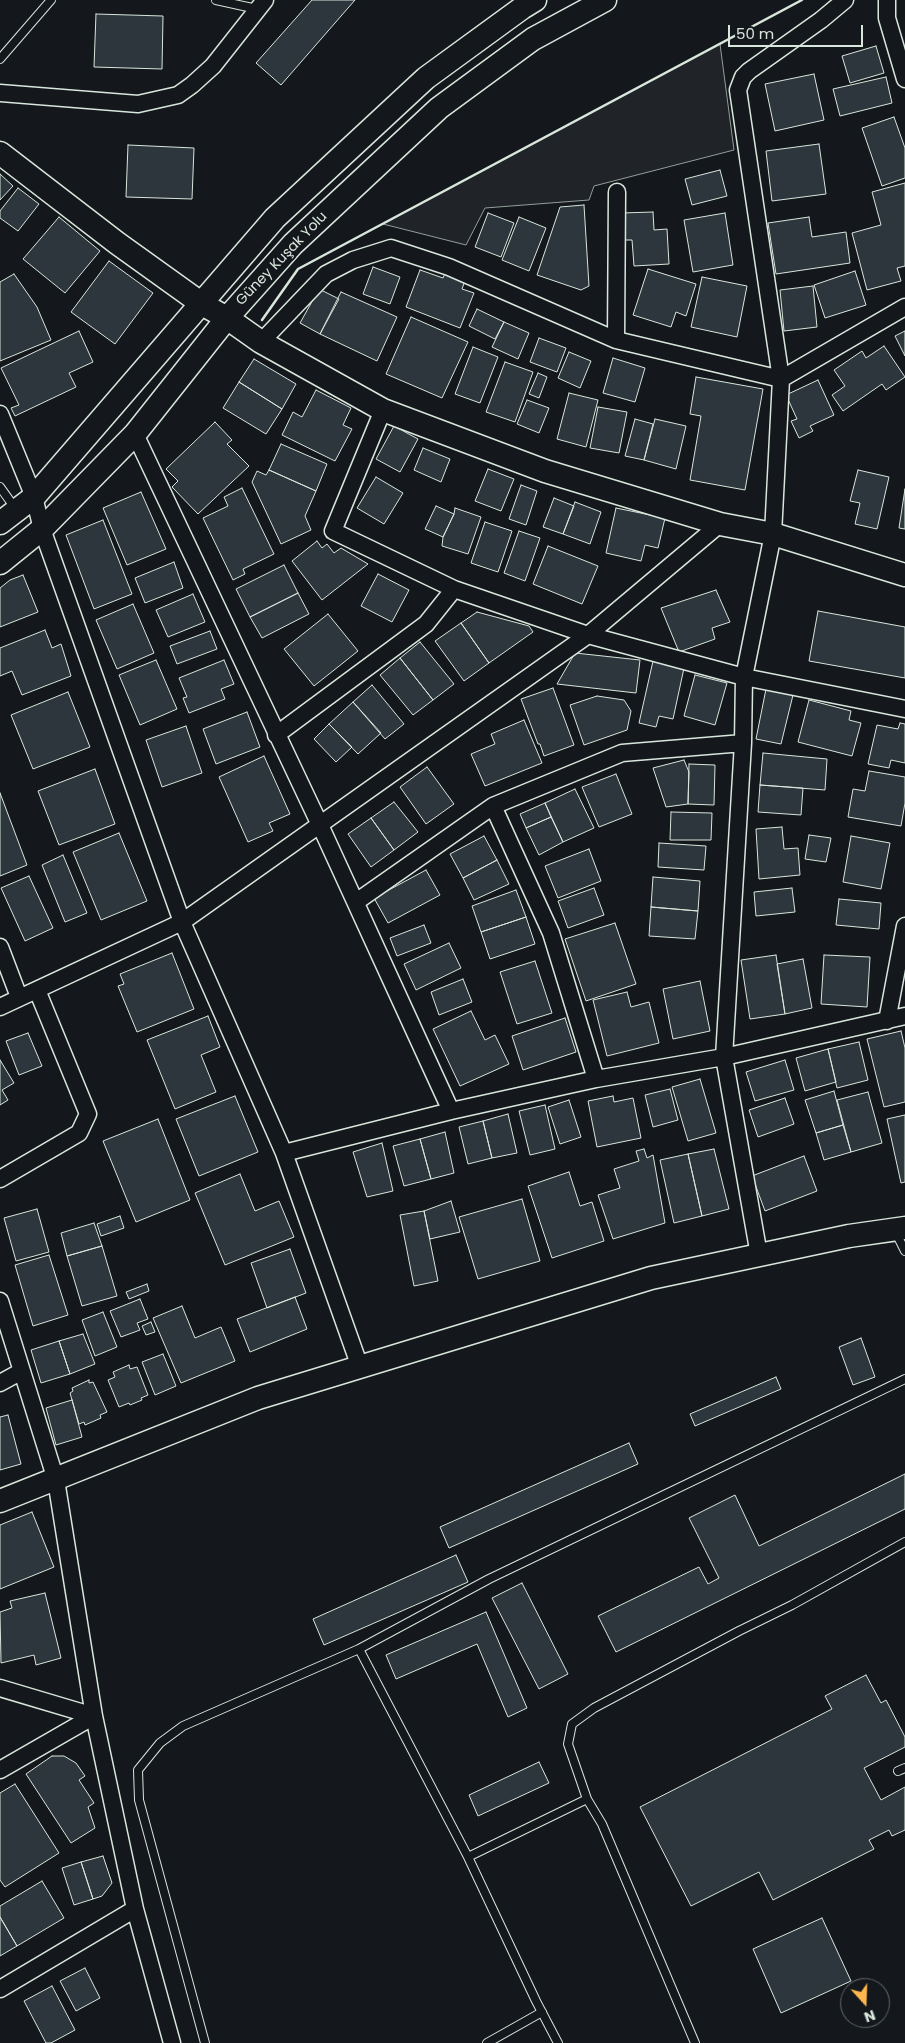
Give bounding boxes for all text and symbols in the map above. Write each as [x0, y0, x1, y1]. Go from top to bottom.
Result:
scale bar [730, 15, 865, 47]
text: 50 m [736, 23, 774, 44]
street label: Güney Kuşak Yolu [233, 209, 331, 309]
north arrow [840, 1978, 890, 2028]
text: N [861, 2005, 878, 2027]

